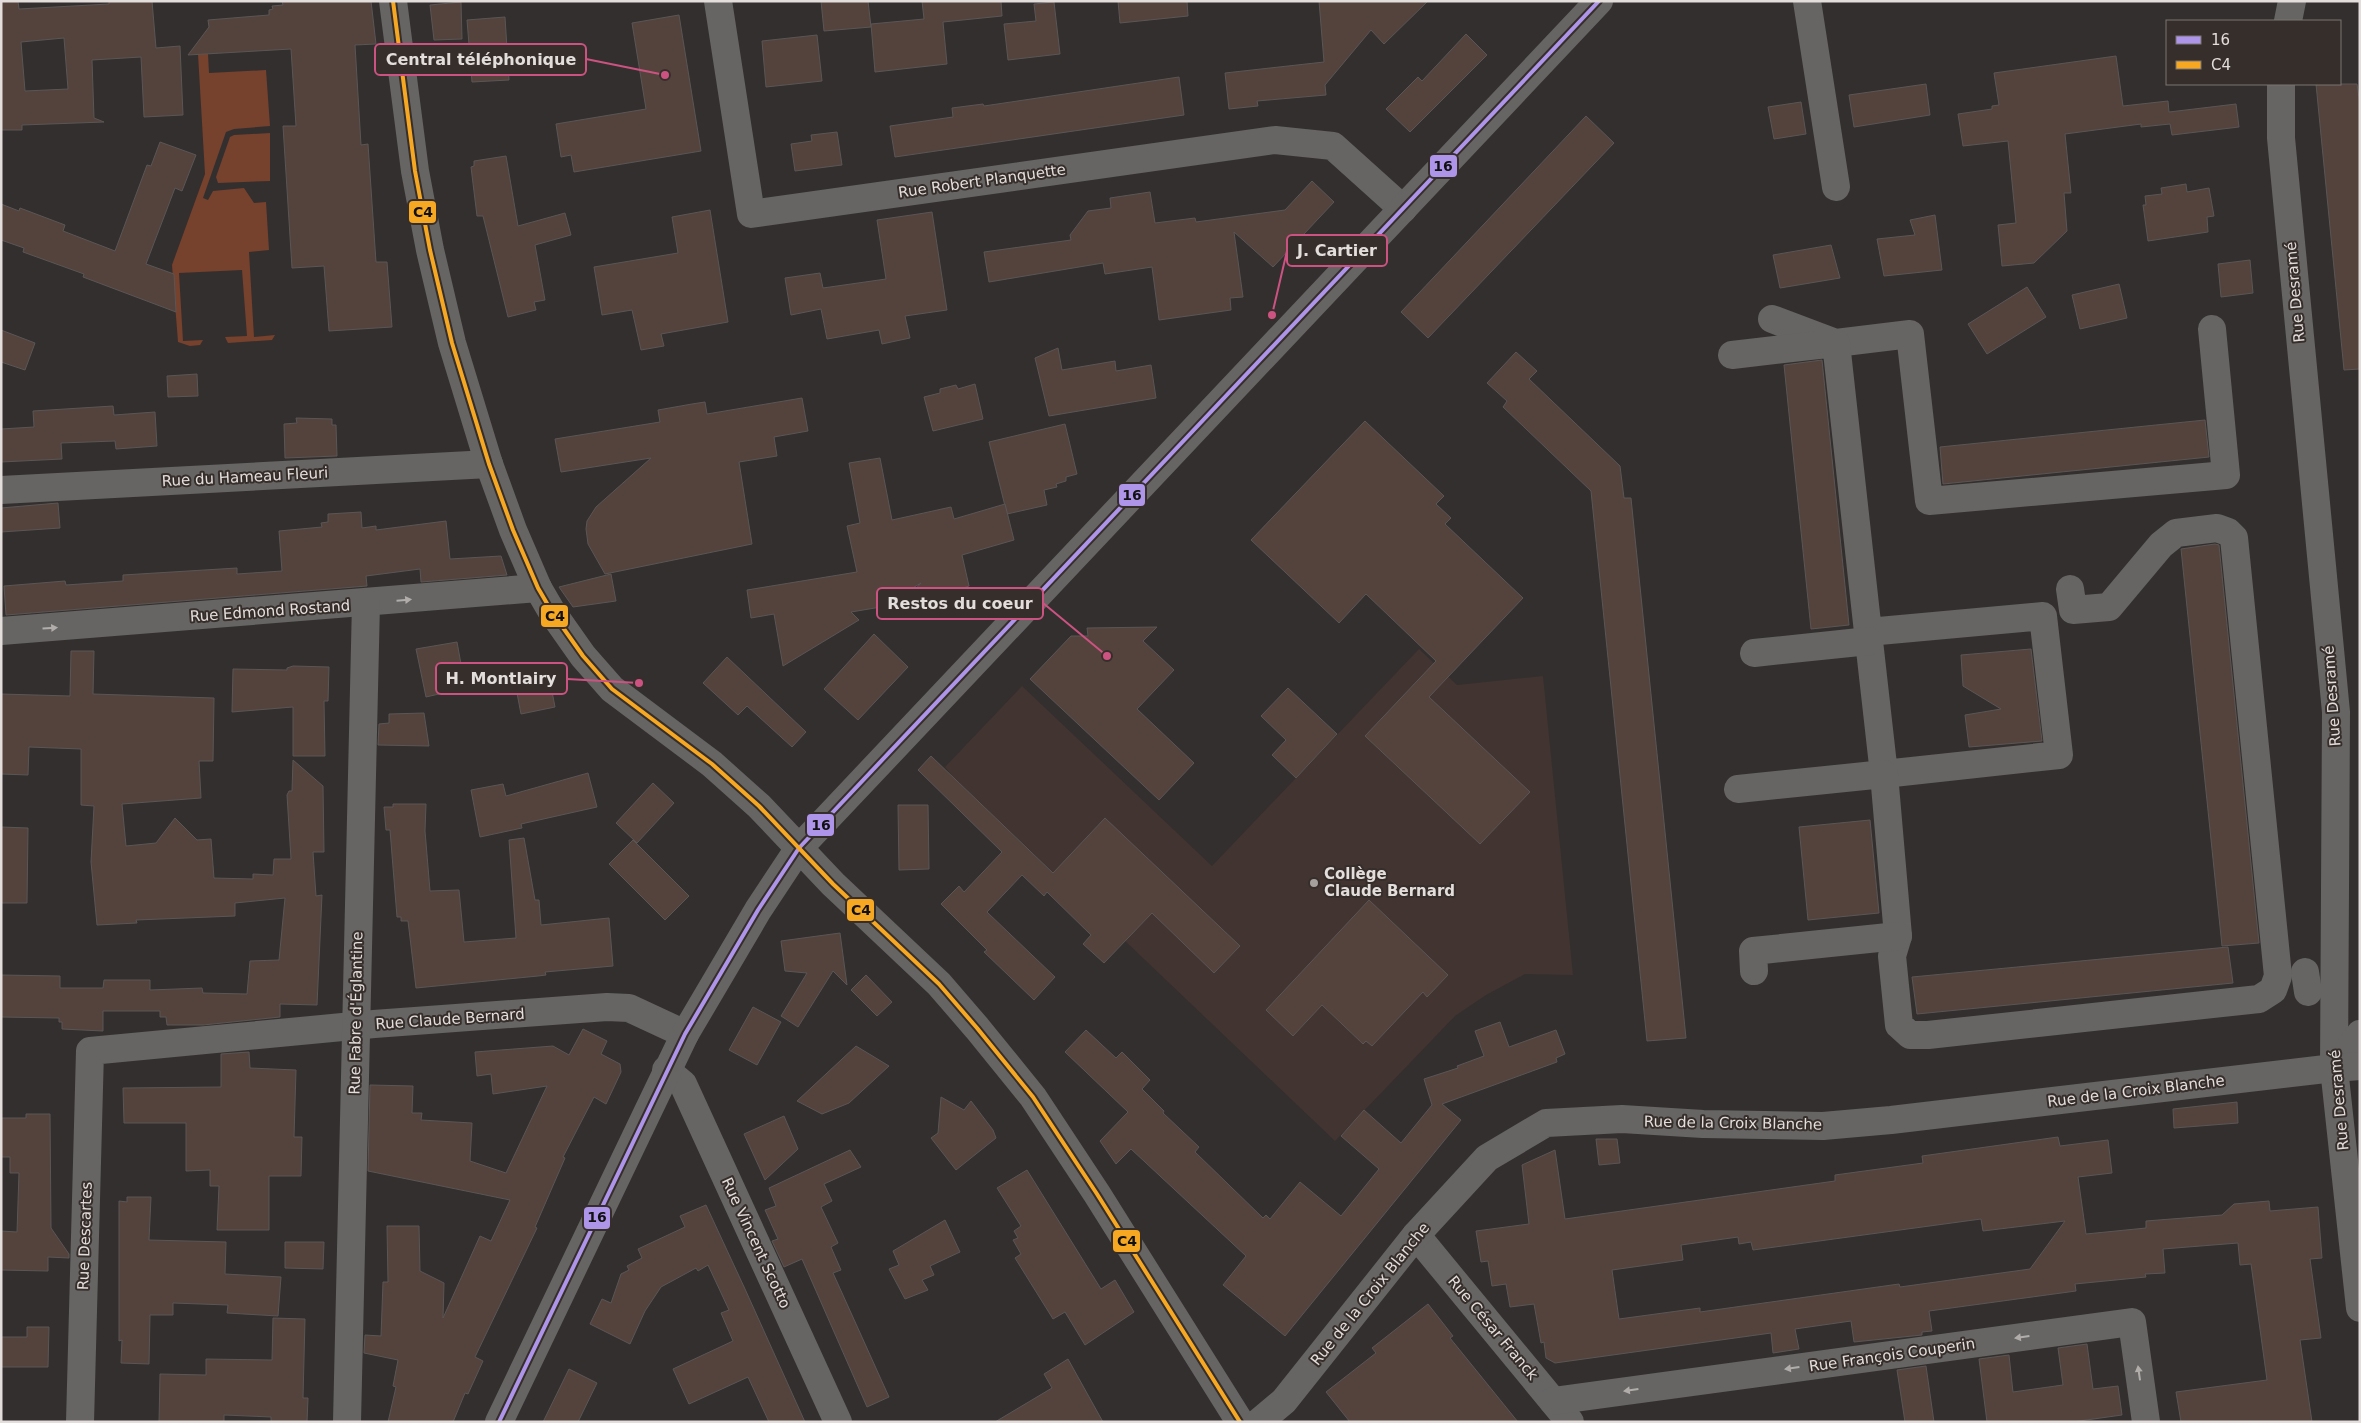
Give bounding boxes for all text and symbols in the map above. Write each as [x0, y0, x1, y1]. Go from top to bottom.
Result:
legend [2166, 20, 2341, 85]
text: 16 [2211, 31, 2230, 49]
callout: Central téléphonique [375, 44, 586, 75]
text: Central téléphonique [386, 50, 576, 69]
text: C4 [2211, 56, 2231, 74]
line badge: 16 [1429, 154, 1458, 178]
text: 16 [1433, 158, 1453, 174]
street label: Rue Robert Planquette [897, 160, 1067, 202]
line badge: C4 [408, 200, 437, 224]
text: C4 [413, 204, 433, 220]
callout: J. Cartier [1287, 235, 1387, 266]
text: J. Cartier [1296, 241, 1377, 260]
street label: Rue Desramé [2282, 241, 2308, 343]
street label: Rue du Hameau Fleuri [161, 464, 329, 490]
line badge: 16 [1118, 483, 1146, 507]
text: 16 [1122, 487, 1142, 503]
callout: Restos du coeur [877, 588, 1043, 619]
text: Restos du coeur [887, 594, 1033, 613]
street label: Rue Edmond Rostand [189, 596, 351, 626]
one-way arrow [396, 596, 412, 604]
line badge: C4 [540, 604, 569, 628]
text: C4 [545, 608, 565, 624]
one-way arrow [42, 623, 58, 631]
street label: Rue Desramé [2319, 645, 2345, 747]
callout: H. Montlairy [436, 663, 567, 694]
text: H. Montlairy [445, 669, 557, 688]
line badge: 16 [806, 813, 835, 837]
text: 16 [811, 817, 831, 833]
place label: Collège Claude Bernard [1324, 865, 1455, 900]
marker: Collège Claude Bernard [1308, 877, 1320, 889]
line badge: C4 [846, 898, 875, 922]
text: C4 [851, 902, 871, 918]
street label: Rue Fabre d'Églantine [345, 931, 366, 1095]
street label: Rue Claude Bernard [375, 1005, 525, 1033]
street label: Rue Desramé [2326, 1049, 2352, 1151]
street label: Rue de la Croix Blanche [2046, 1071, 2226, 1111]
street label: Rue de la Croix Blanche [1644, 1112, 1822, 1134]
street label: Rue Vincent Scotto [718, 1175, 794, 1311]
street label: Rue Descartes [74, 1181, 96, 1290]
line badge: 16 [583, 1206, 611, 1230]
text: 16 [587, 1209, 607, 1225]
street label: Rue de la Croix Blanche [1307, 1219, 1433, 1369]
line badge: C4 [1112, 1229, 1141, 1253]
text: C4 [1117, 1233, 1137, 1249]
street label: Rue César Franck [1444, 1272, 1542, 1384]
one-way arrow [2014, 1333, 2030, 1341]
street label: Rue François Couperin [1808, 1334, 1976, 1376]
one-way arrow [1784, 1365, 1800, 1373]
one-way arrow [2135, 1365, 2143, 1381]
one-way arrow [1623, 1386, 1639, 1394]

